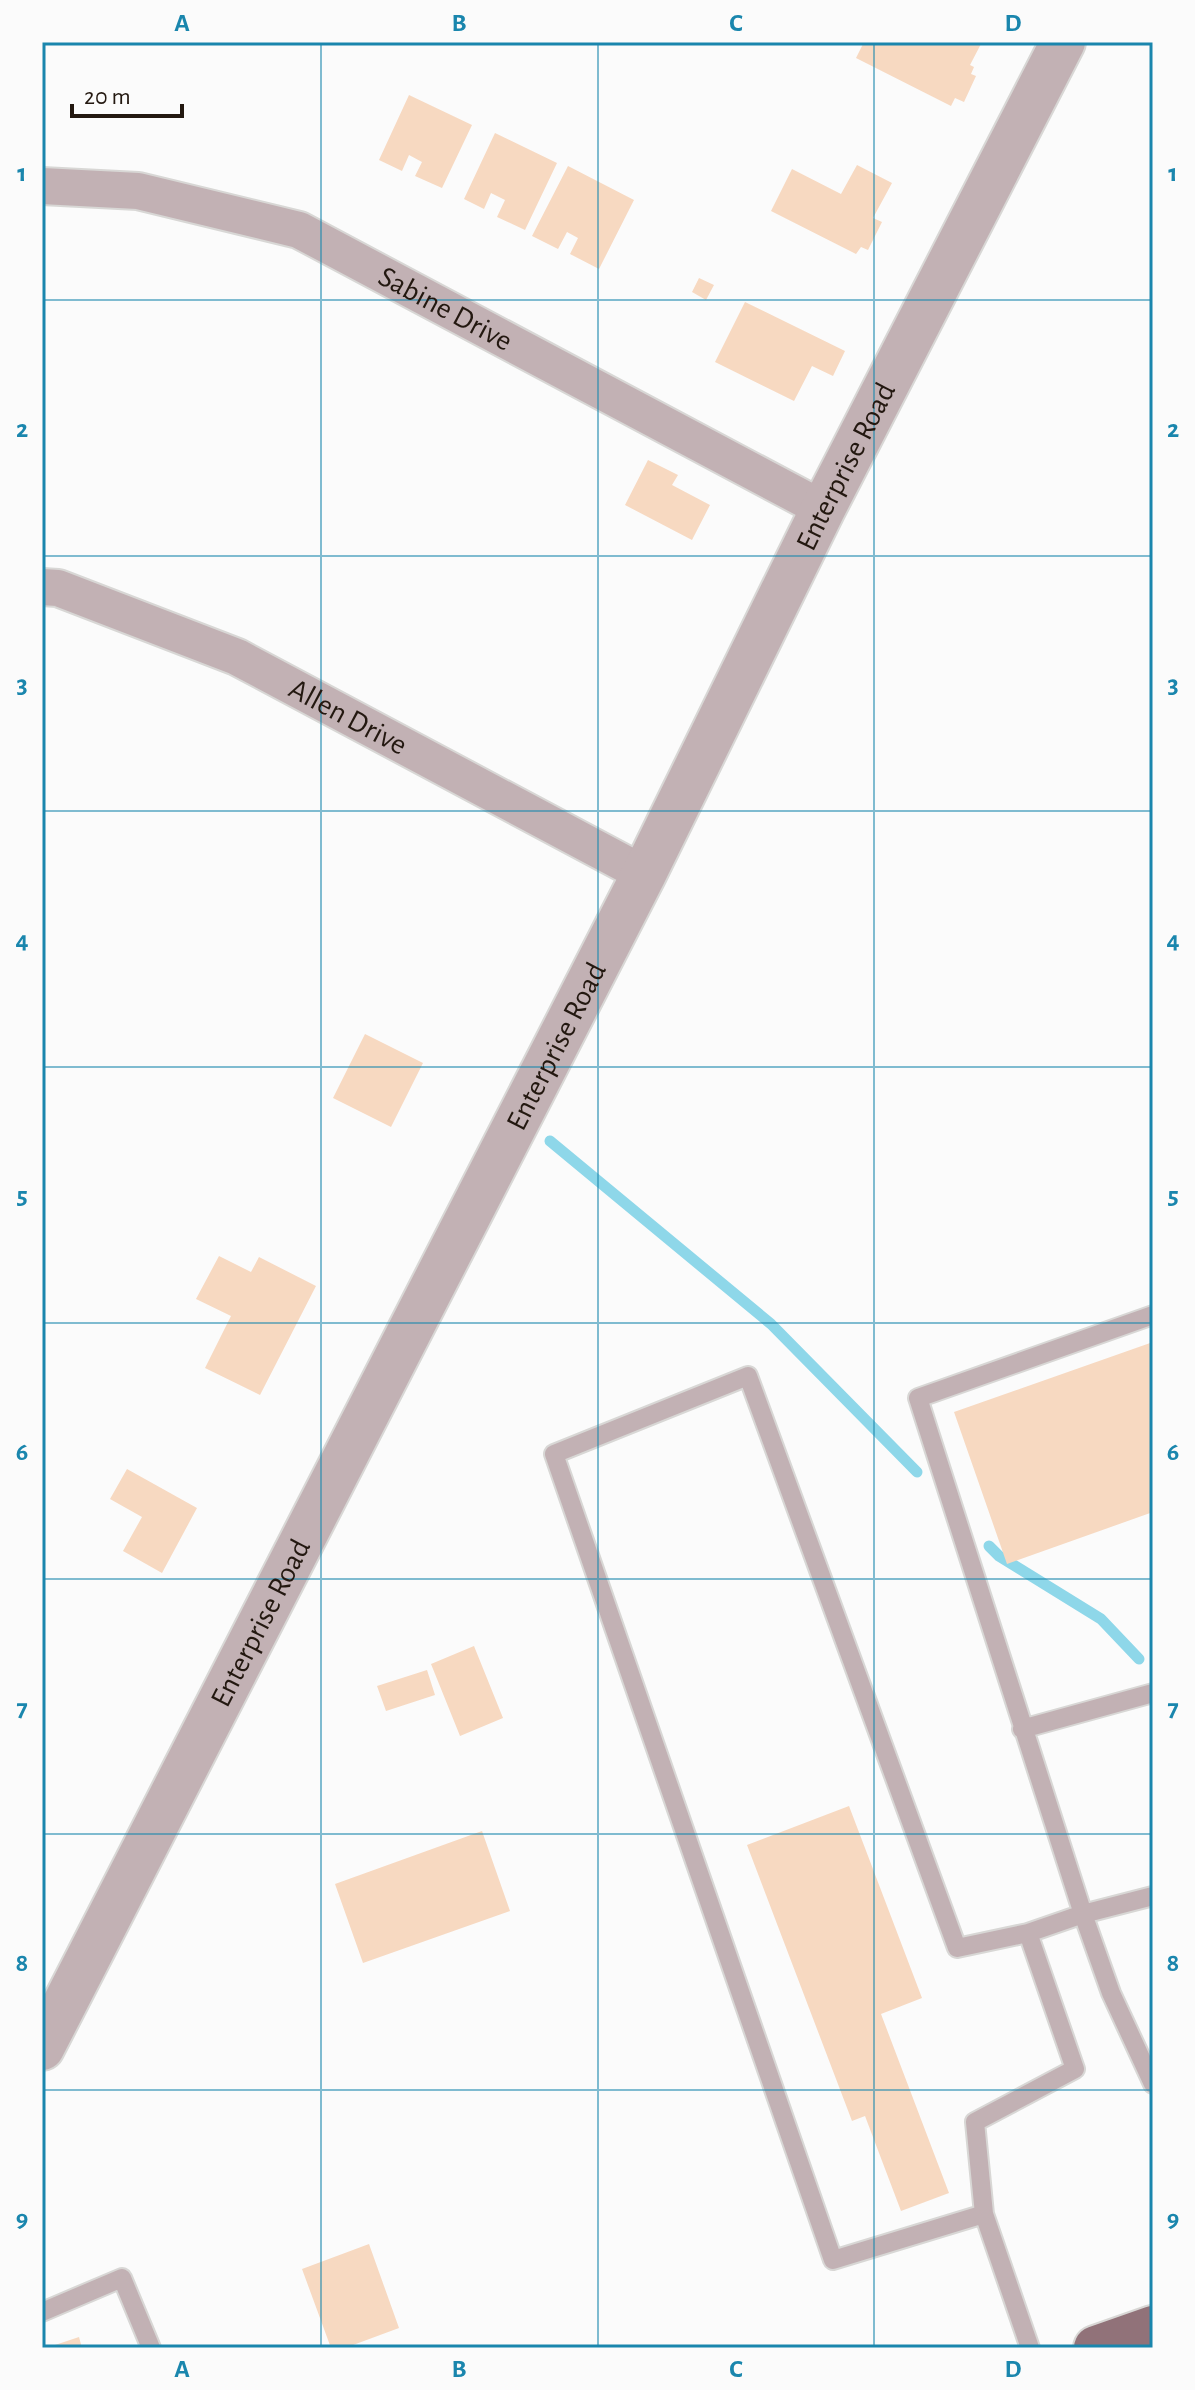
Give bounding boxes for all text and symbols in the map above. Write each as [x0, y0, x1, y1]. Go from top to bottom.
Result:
text: A [174, 10, 190, 36]
text: B [451, 10, 467, 36]
text: C [729, 10, 743, 36]
text: D [1004, 10, 1022, 36]
scale bar [72, 68, 182, 118]
text: 20 m [84, 85, 131, 109]
text: 1 [17, 160, 27, 186]
text: 1 [1168, 160, 1178, 186]
street label: Sabine Drive [373, 261, 517, 357]
street label: Enterprise Road [791, 378, 901, 555]
text: 2 [16, 416, 28, 442]
text: 2 [1167, 416, 1179, 442]
text: 3 [16, 672, 28, 698]
text: 3 [1167, 672, 1179, 698]
street label: Allen Drive [284, 674, 412, 761]
text: 4 [15, 927, 29, 953]
text: 4 [1166, 927, 1180, 953]
street label: Enterprise Road [501, 958, 612, 1135]
text: 5 [16, 1183, 28, 1209]
text: 5 [1167, 1183, 1179, 1209]
text: 6 [16, 1439, 28, 1465]
text: 6 [1167, 1439, 1179, 1465]
street label: Enterprise Road [206, 1534, 316, 1712]
text: 7 [16, 1695, 28, 1721]
text: 7 [1167, 1695, 1179, 1721]
text: 8 [16, 1950, 28, 1976]
text: 8 [1167, 1950, 1179, 1976]
text: 9 [16, 2206, 28, 2232]
text: 9 [1167, 2206, 1179, 2232]
text: A [174, 2356, 190, 2382]
text: B [451, 2356, 467, 2382]
text: C [729, 2356, 743, 2382]
text: D [1004, 2356, 1022, 2382]

